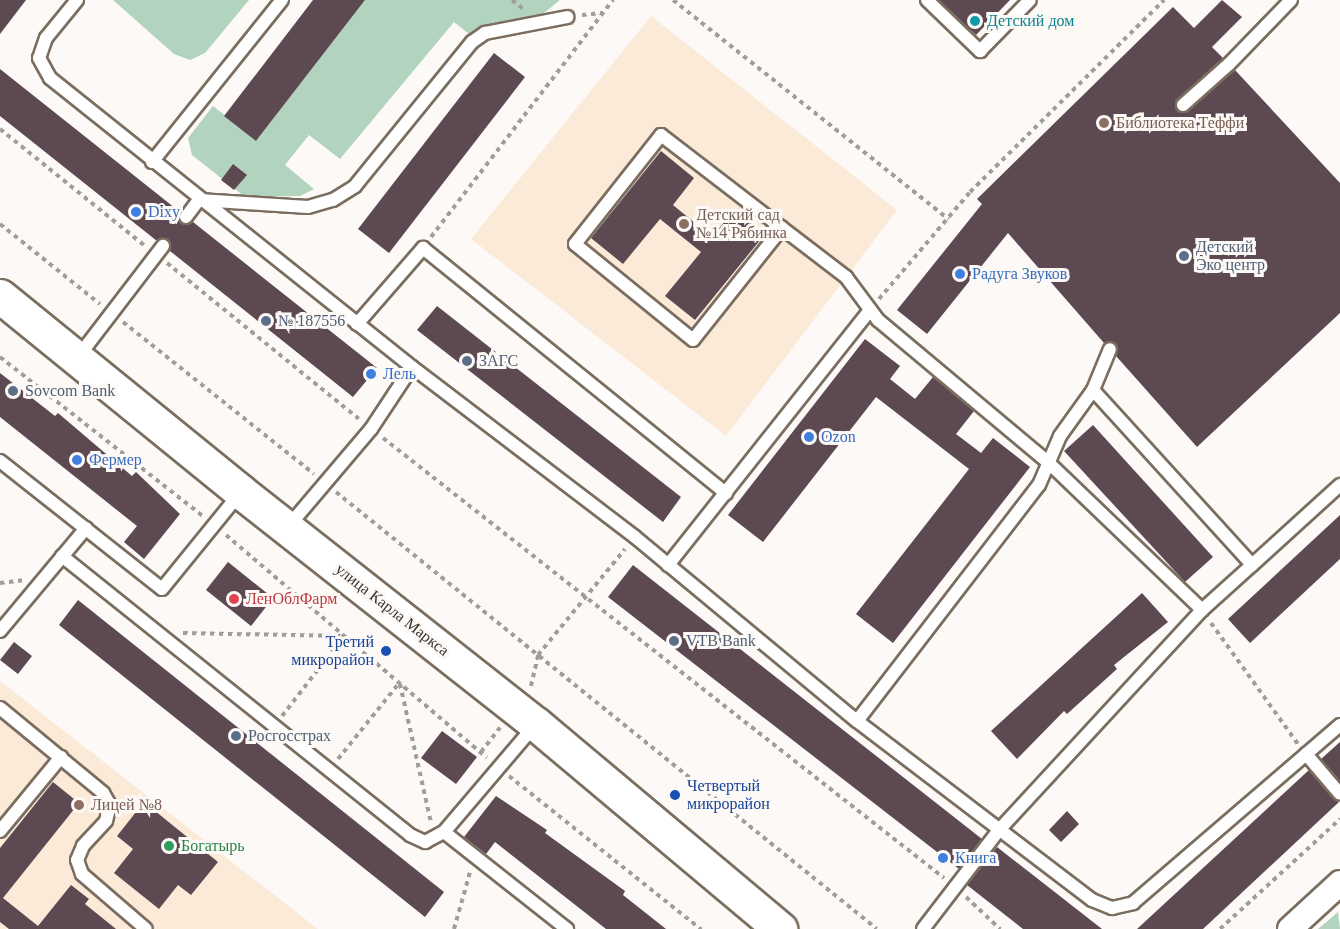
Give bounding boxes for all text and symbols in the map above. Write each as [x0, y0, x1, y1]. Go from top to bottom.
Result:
place label: Детский дом [987, 11, 1074, 31]
marker: Детский дом [968, 14, 982, 28]
place label: Библиотека Теффи [1116, 113, 1244, 133]
marker: Библиотека Теффи [1097, 116, 1111, 130]
place label: Dixy [148, 202, 180, 222]
marker: Dixy [129, 205, 143, 219]
place label: Детский сад №14 Рябинка [696, 205, 787, 243]
marker: Детский сад №14 Рябинка [677, 217, 691, 231]
place label: Детский Эко центр [1196, 237, 1265, 275]
marker: Детский Эко центр [1177, 249, 1191, 263]
place label: Радуга Звуков [972, 264, 1067, 284]
marker: Радуга Звуков [953, 267, 967, 281]
place label: № 187556 [278, 311, 345, 331]
marker: № 187556 [259, 314, 273, 328]
place label: ЗАГС [479, 351, 518, 371]
marker: ЗАГС [460, 354, 474, 368]
place label: Лель [383, 364, 416, 384]
marker: Лель [364, 367, 378, 381]
place label: Sovcom Bank [25, 381, 115, 401]
marker: Sovcom Bank [6, 384, 20, 398]
place label: Ozon [821, 427, 856, 447]
marker: Ozon [802, 430, 816, 444]
place label: Фермер [89, 450, 142, 470]
marker: Фермер [70, 453, 84, 467]
street label: улица Карла Маркса [331, 560, 453, 660]
place label: ЛенОблФарм [246, 589, 337, 609]
marker: ЛенОблФарм [227, 592, 241, 606]
place label: VTB Bank [686, 631, 756, 651]
place label: Третий микрорайон [291, 632, 374, 670]
marker: VTB Bank [667, 634, 681, 648]
marker: Третий микрорайон [379, 644, 393, 658]
place label: Росгосстрах [248, 726, 331, 746]
marker: Росгосстрах [229, 729, 243, 743]
place label: Четвертый микрорайон [687, 776, 770, 814]
marker: Четвертый микрорайон [668, 788, 682, 802]
place label: Лицей №8 [91, 795, 162, 815]
marker: Лицей №8 [72, 798, 86, 812]
place label: Богатырь [181, 836, 244, 856]
marker: Богатырь [162, 839, 176, 853]
place label: Книга [955, 848, 996, 868]
marker: Книга [936, 851, 950, 865]

